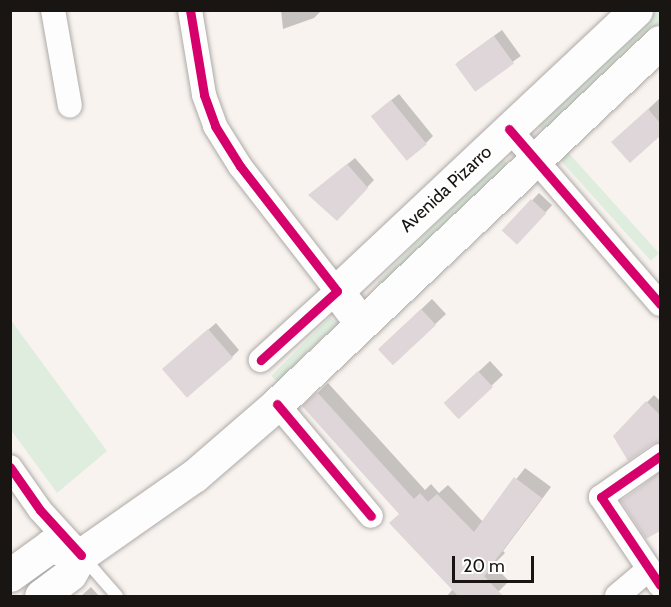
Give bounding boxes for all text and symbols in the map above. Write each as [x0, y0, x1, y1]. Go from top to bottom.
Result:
street label: Avenida Pizarro [396, 141, 496, 237]
scale bar [455, 544, 538, 582]
text: 20 m [463, 555, 505, 577]

